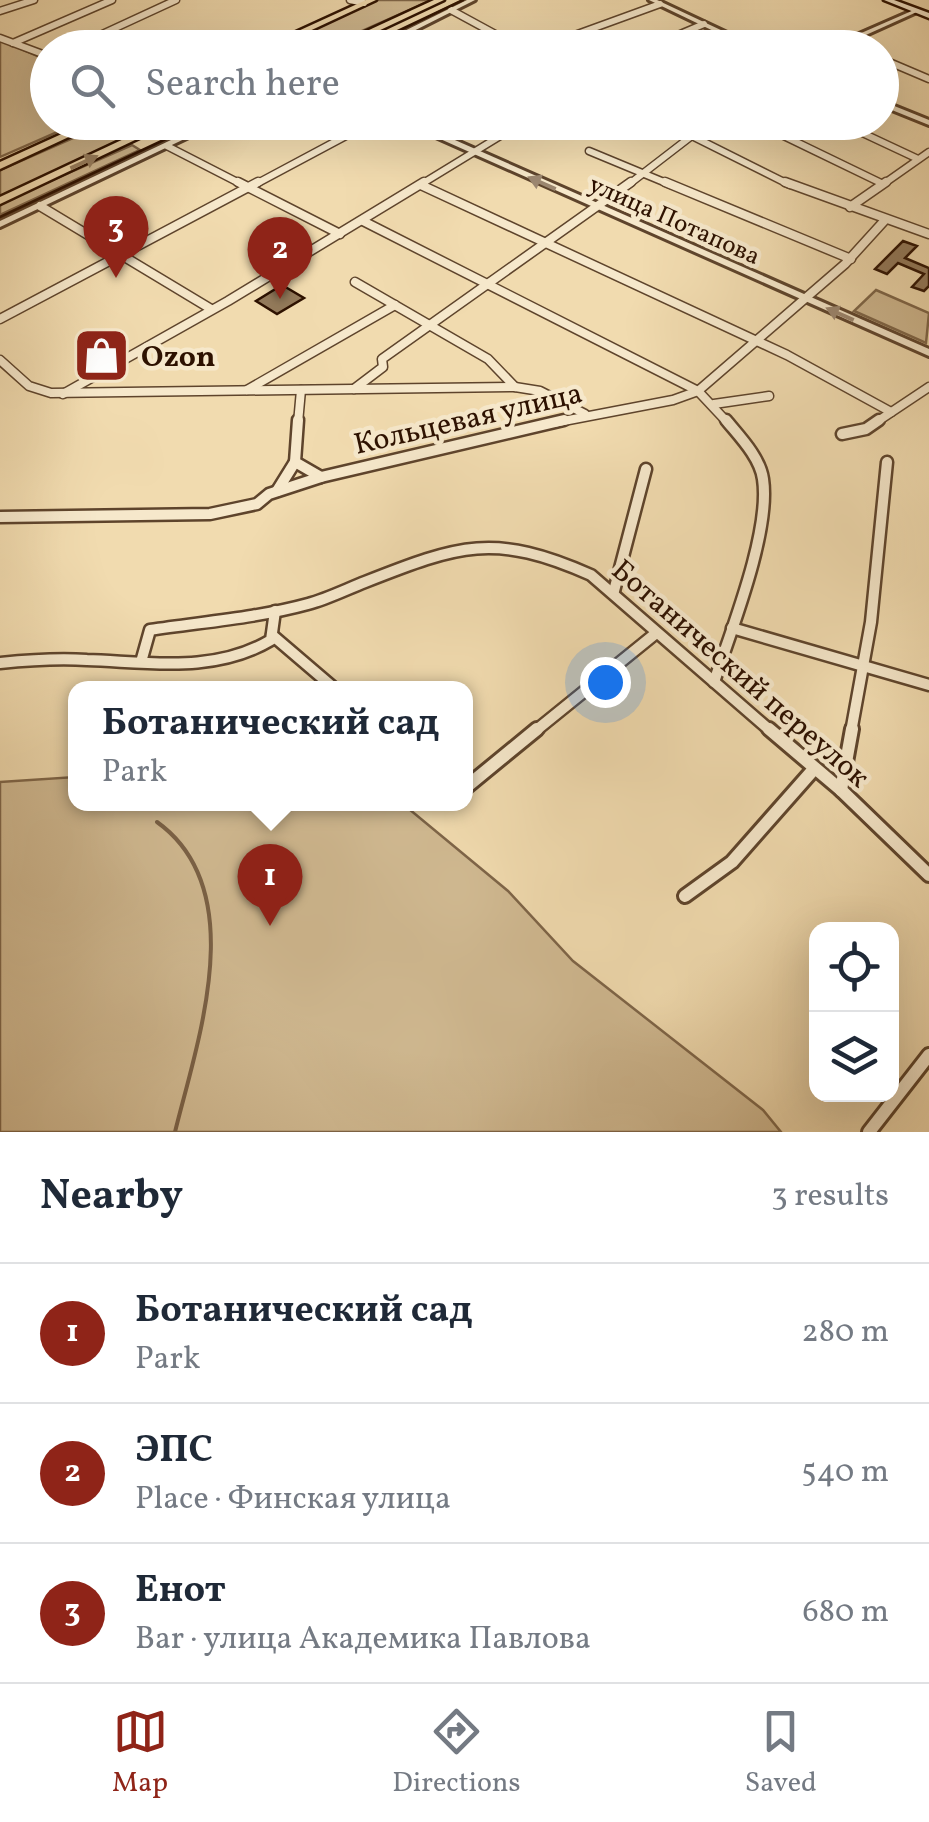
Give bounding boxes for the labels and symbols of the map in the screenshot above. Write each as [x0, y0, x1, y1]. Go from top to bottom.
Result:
one-way arrow [70, 153, 99, 170]
street label: улица Потапова [583, 168, 765, 275]
one-way arrow [527, 175, 557, 191]
pin: 3 [84, 196, 148, 278]
pin: 2 [248, 216, 312, 299]
one-way arrow [825, 306, 855, 322]
shop icon: Ozon [72, 326, 132, 386]
place label: Ozon [141, 337, 215, 379]
street label: Кольцевая улица [350, 373, 587, 467]
street label: Ботанический переулок [602, 551, 878, 798]
your location [580, 657, 631, 708]
pin: 1 [238, 844, 302, 926]

